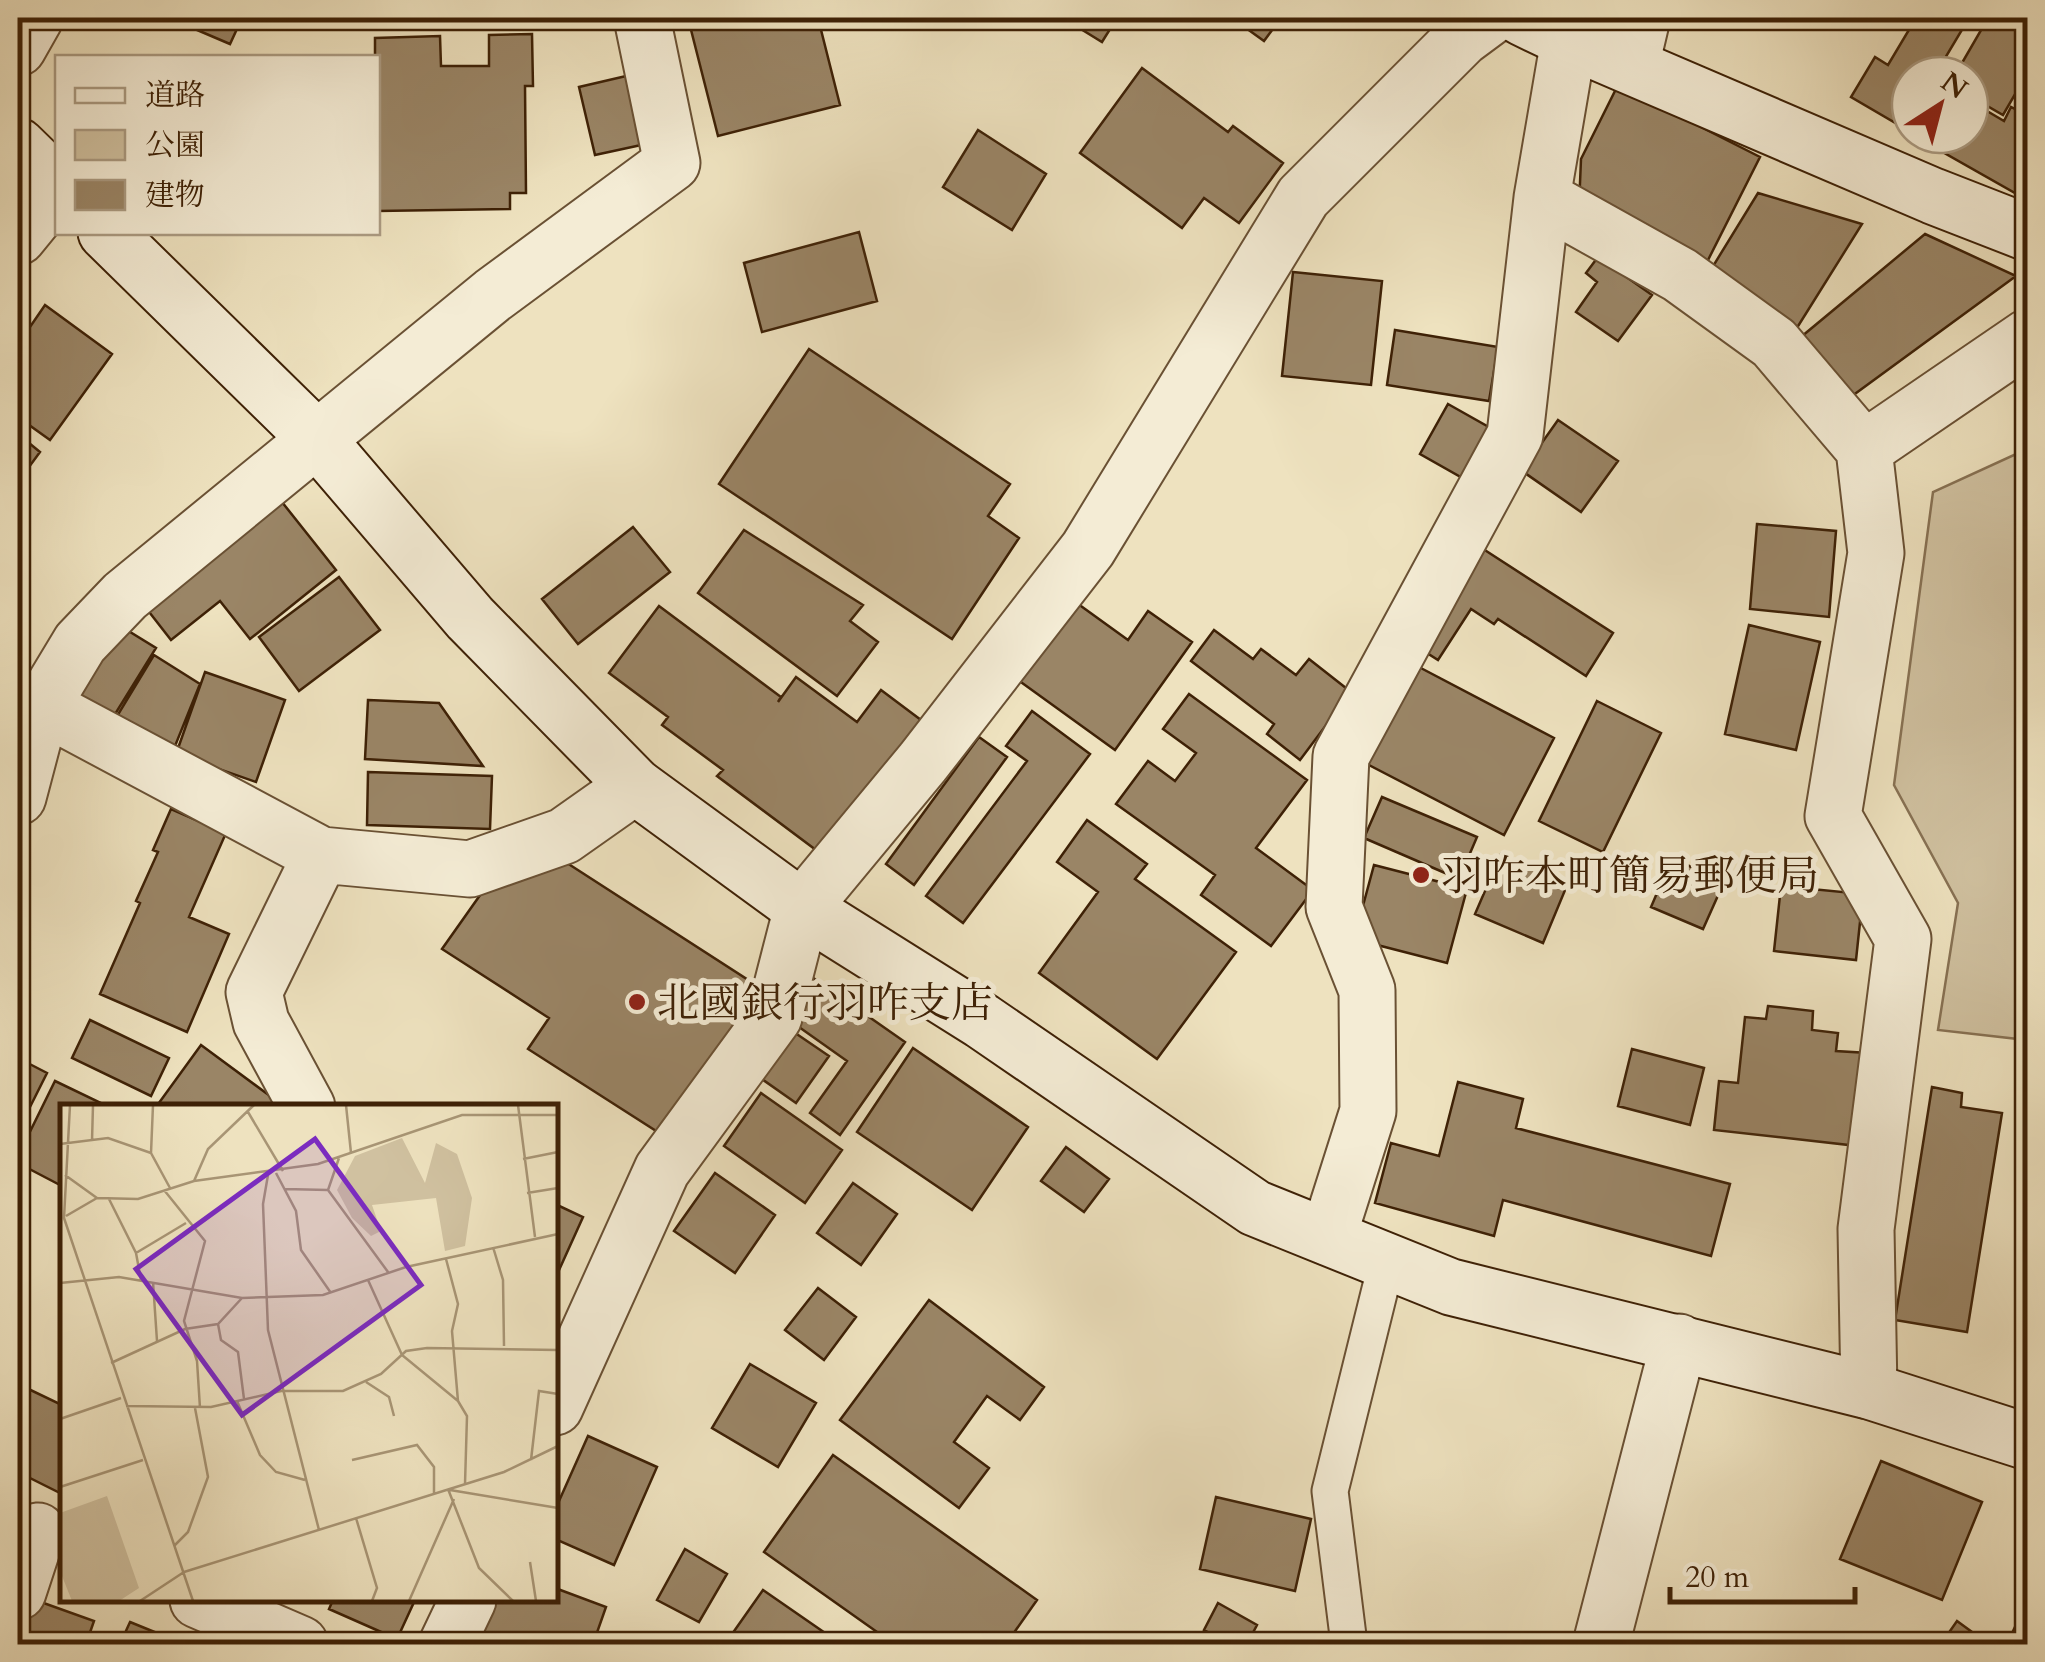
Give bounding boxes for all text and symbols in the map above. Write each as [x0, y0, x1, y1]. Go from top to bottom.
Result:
legend [55, 55, 380, 235]
north arrow [1890, 55, 1990, 155]
text: N [1933, 63, 1975, 108]
text: 道路 [145, 75, 205, 116]
text: 公園 [145, 125, 205, 166]
text: 建物 [145, 175, 205, 216]
place label: 羽咋本町簡易郵便局 [1441, 848, 1819, 905]
marker: 羽咋本町簡易郵便局 [1410, 864, 1432, 886]
place label: 北國銀行羽咋支店 [657, 975, 993, 1032]
marker: 北國銀行羽咋支店 [626, 991, 648, 1013]
inset map [60, 1104, 558, 1602]
scale bar [1670, 1542, 1855, 1604]
text: 20 m [1685, 1557, 1750, 1598]

